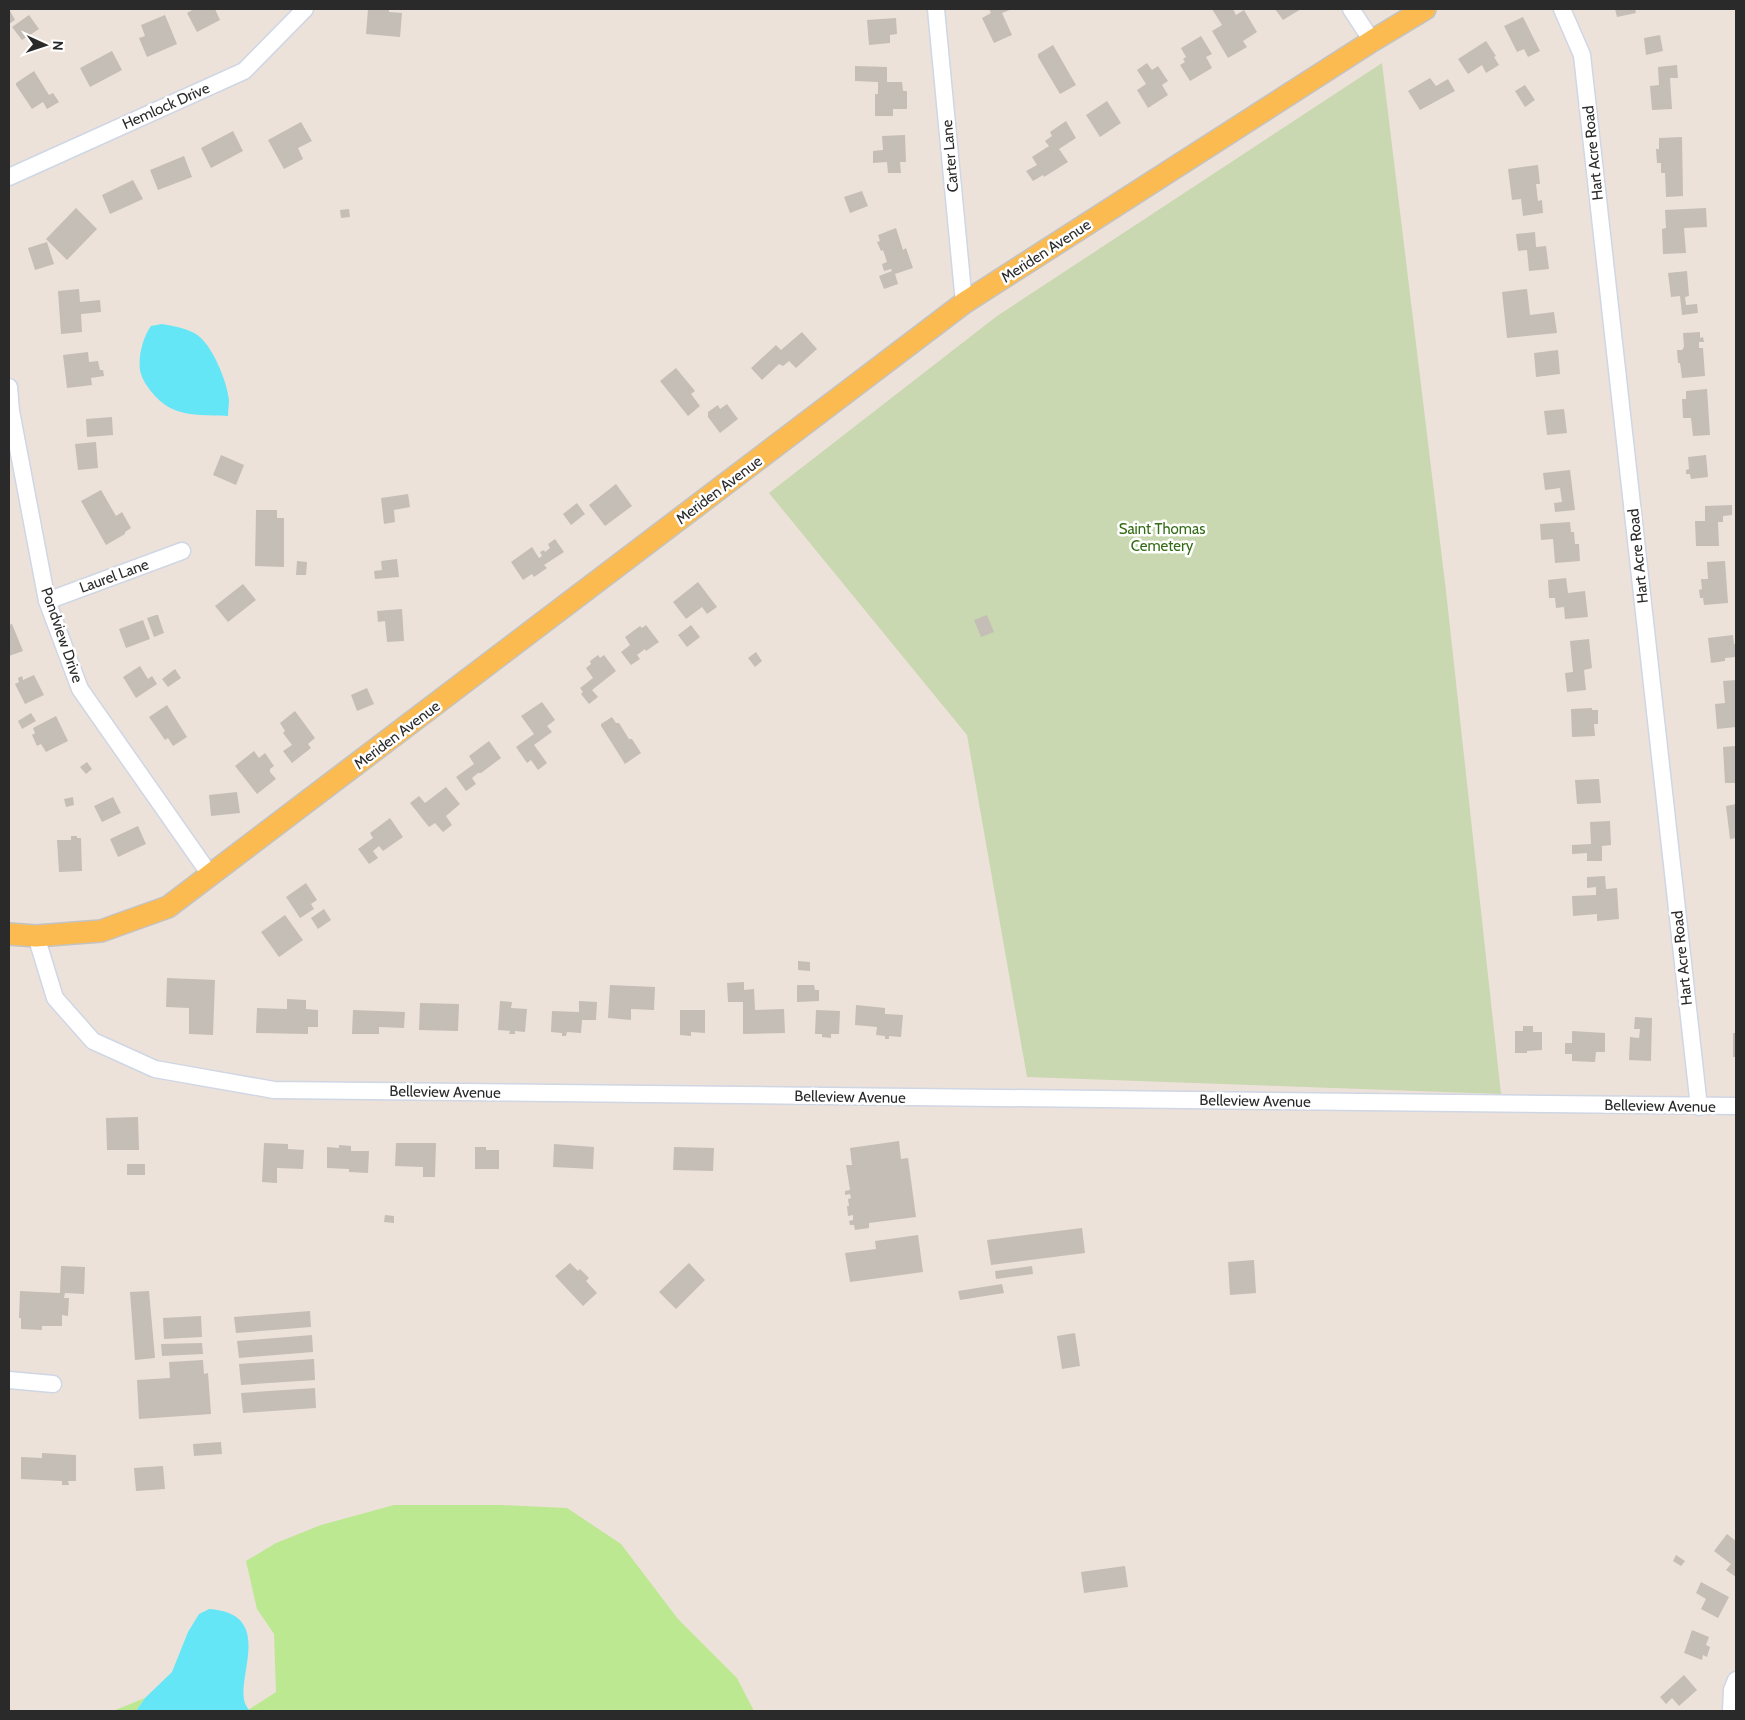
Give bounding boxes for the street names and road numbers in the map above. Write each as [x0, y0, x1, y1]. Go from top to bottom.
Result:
street label: Hemlock Drive [120, 79, 213, 133]
street label: Hart Acre Road [1579, 105, 1607, 201]
street label: Carter Lane [938, 119, 962, 193]
street label: Meriden Avenue [998, 215, 1094, 287]
street label: Meriden Avenue [672, 452, 766, 528]
street label: Hart Acre Road [1624, 508, 1652, 604]
street label: Laurel Lane [77, 555, 151, 597]
street label: Pondview Drive [37, 585, 87, 685]
street label: Meriden Avenue [350, 697, 444, 773]
street label: Hart Acre Road [1668, 910, 1696, 1006]
street label: Belleview Avenue [389, 1082, 501, 1102]
street label: Belleview Avenue [794, 1087, 906, 1107]
street label: Belleview Avenue [1199, 1091, 1311, 1111]
street label: Belleview Avenue [1604, 1096, 1716, 1116]

